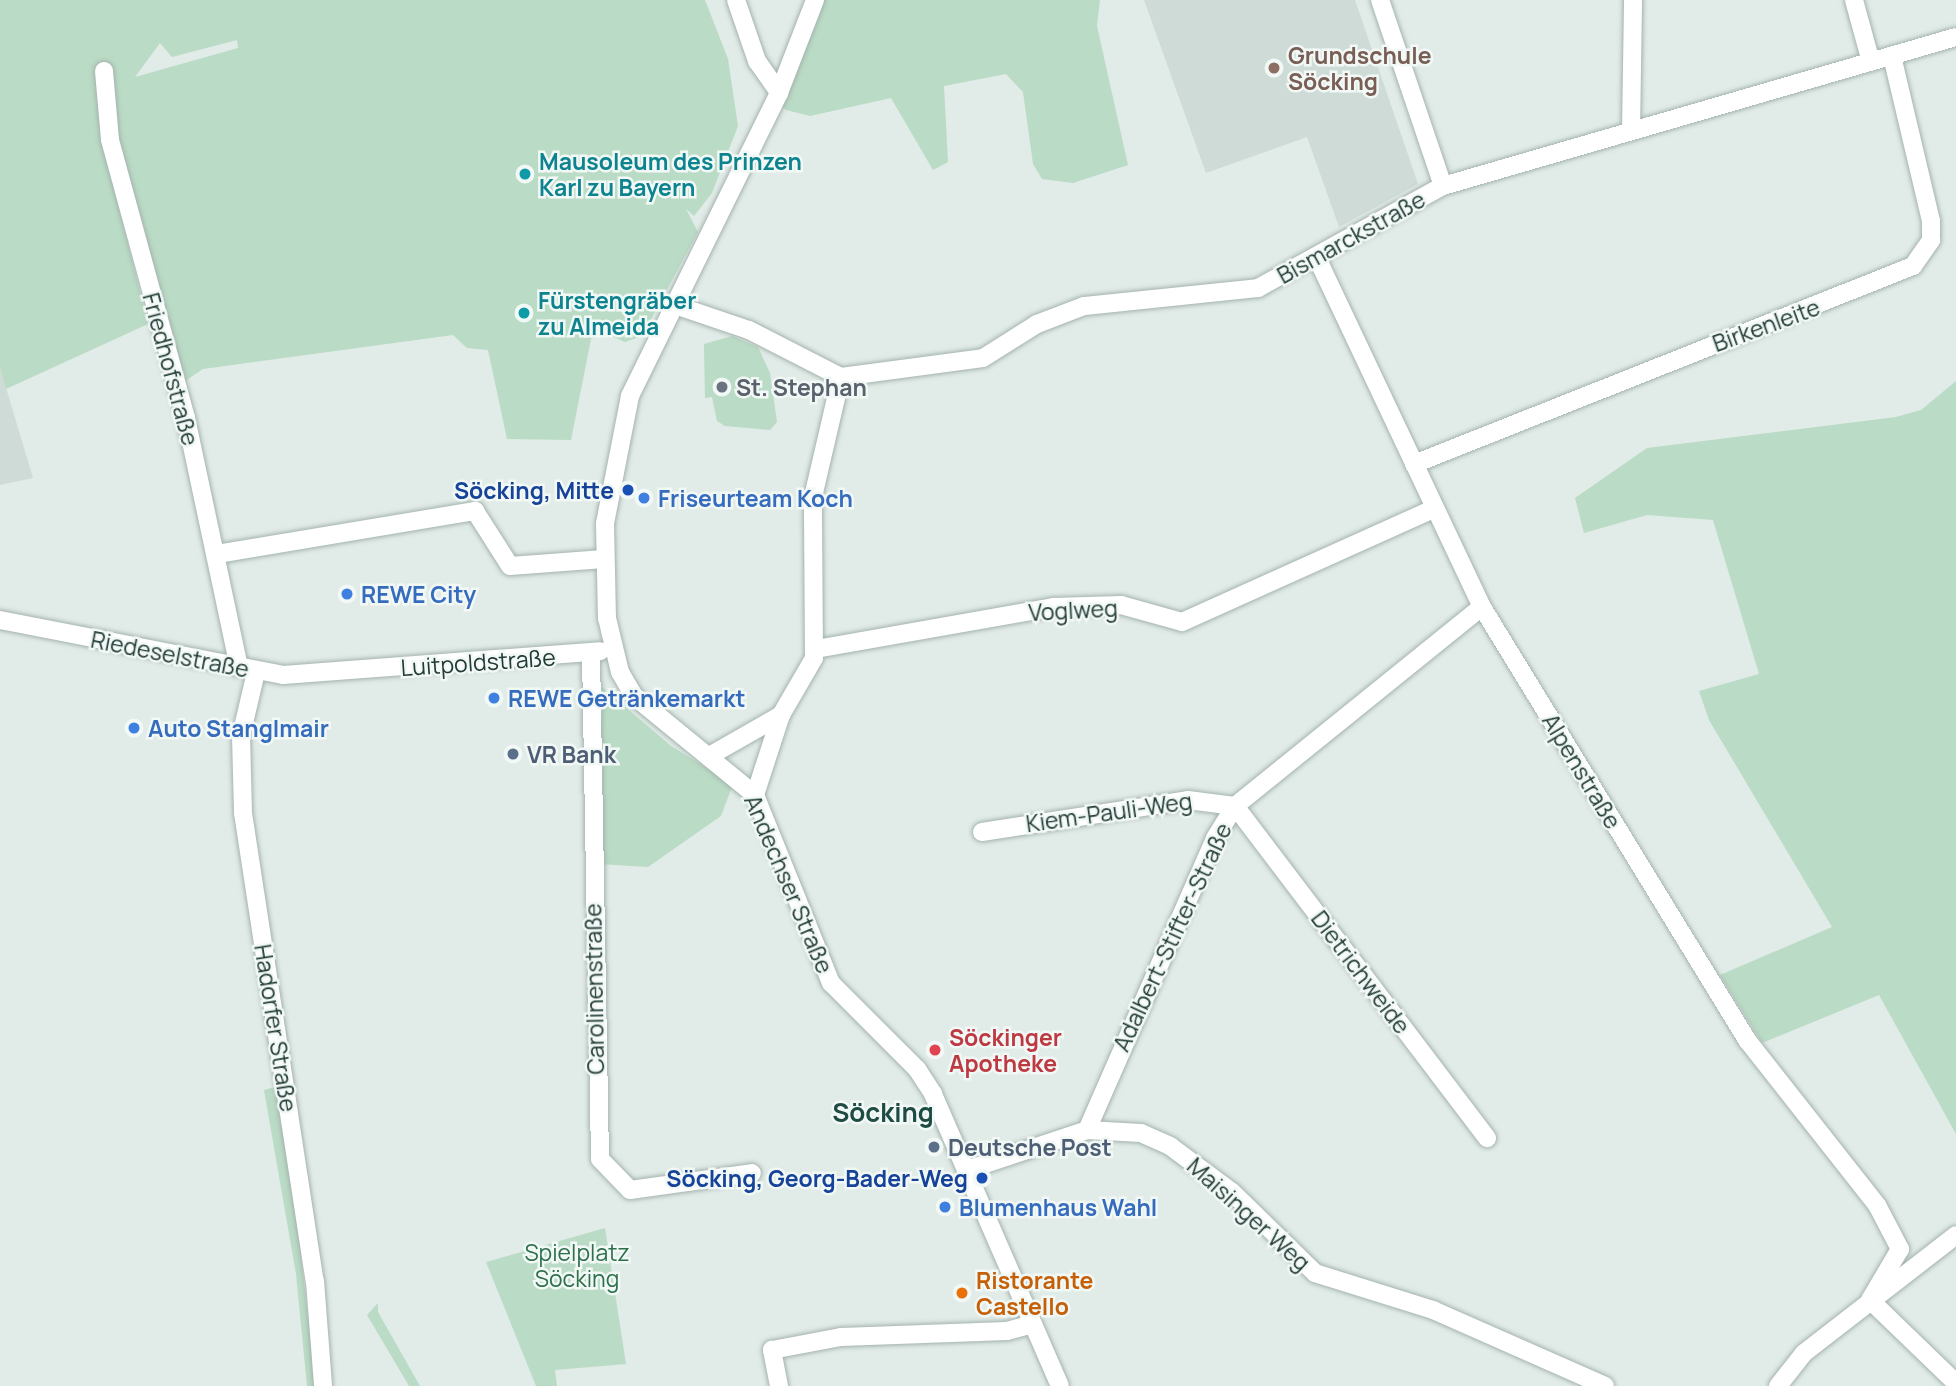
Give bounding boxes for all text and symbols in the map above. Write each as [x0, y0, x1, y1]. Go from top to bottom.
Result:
place label: Grundschule Söcking [1288, 41, 1432, 95]
marker: Grundschule Söcking [1266, 60, 1282, 76]
place label: Mausoleum des Prinzen Karl zu Bayern [539, 147, 802, 201]
marker: Mausoleum des Prinzen Karl zu Bayern [517, 166, 533, 182]
street label: Bismarckstraße [1272, 185, 1430, 289]
place label: Fürstengräber zu Almeida [538, 286, 696, 340]
street label: Friedhofstraße [137, 290, 205, 448]
street label: Birkenleite [1709, 293, 1823, 357]
marker: Fürstengräber zu Almeida [516, 305, 532, 321]
place label: St. Stephan [736, 373, 867, 401]
marker: St. Stephan [714, 379, 730, 395]
place label: Söcking, Mitte [454, 476, 614, 504]
marker: Söcking, Mitte [620, 482, 636, 498]
place label: Friseurteam Koch [658, 484, 853, 512]
marker: Friseurteam Koch [636, 490, 652, 506]
place label: REWE City [361, 580, 476, 608]
marker: REWE City [339, 586, 355, 602]
street label: Voglweg [1028, 594, 1118, 626]
street label: Riedeselstraße [89, 625, 251, 683]
street label: Luitpoldstraße [400, 643, 556, 681]
place label: REWE Getränkemarkt [508, 684, 745, 712]
marker: REWE Getränkemarkt [486, 690, 502, 706]
street label: Alpenstraße [1537, 708, 1627, 834]
place label: Auto Stanglmair [148, 714, 329, 742]
marker: Auto Stanglmair [126, 720, 142, 736]
place label: VR Bank [527, 740, 616, 768]
marker: VR Bank [505, 746, 521, 762]
street label: Kiem-Pauli-Weg [1024, 787, 1194, 837]
street label: Andechser Straße [739, 791, 839, 977]
street label: Adalbert-Stifter-Straße [1107, 818, 1237, 1056]
street label: Carolinenstraße [579, 903, 609, 1075]
street label: Dietrichweide [1306, 905, 1416, 1039]
street label: Hadorfer Straße [249, 942, 303, 1114]
place label: Söckinger Apotheke [949, 1023, 1062, 1077]
marker: Söckinger Apotheke [927, 1042, 943, 1058]
district label: Söcking [832, 1097, 934, 1129]
place label: Deutsche Post [948, 1133, 1112, 1161]
marker: Deutsche Post [926, 1139, 942, 1155]
street label: Maisinger Weg [1182, 1152, 1316, 1276]
place label: Söcking, Georg-Bader-Weg [666, 1164, 968, 1192]
marker: Söcking, Georg-Bader-Weg [974, 1170, 990, 1186]
place label: Blumenhaus Wahl [959, 1193, 1157, 1221]
marker: Blumenhaus Wahl [937, 1199, 953, 1215]
park label: Spielplatz Söcking [524, 1238, 630, 1292]
place label: Ristorante Castello [976, 1266, 1093, 1320]
marker: Ristorante Castello [954, 1285, 970, 1301]

